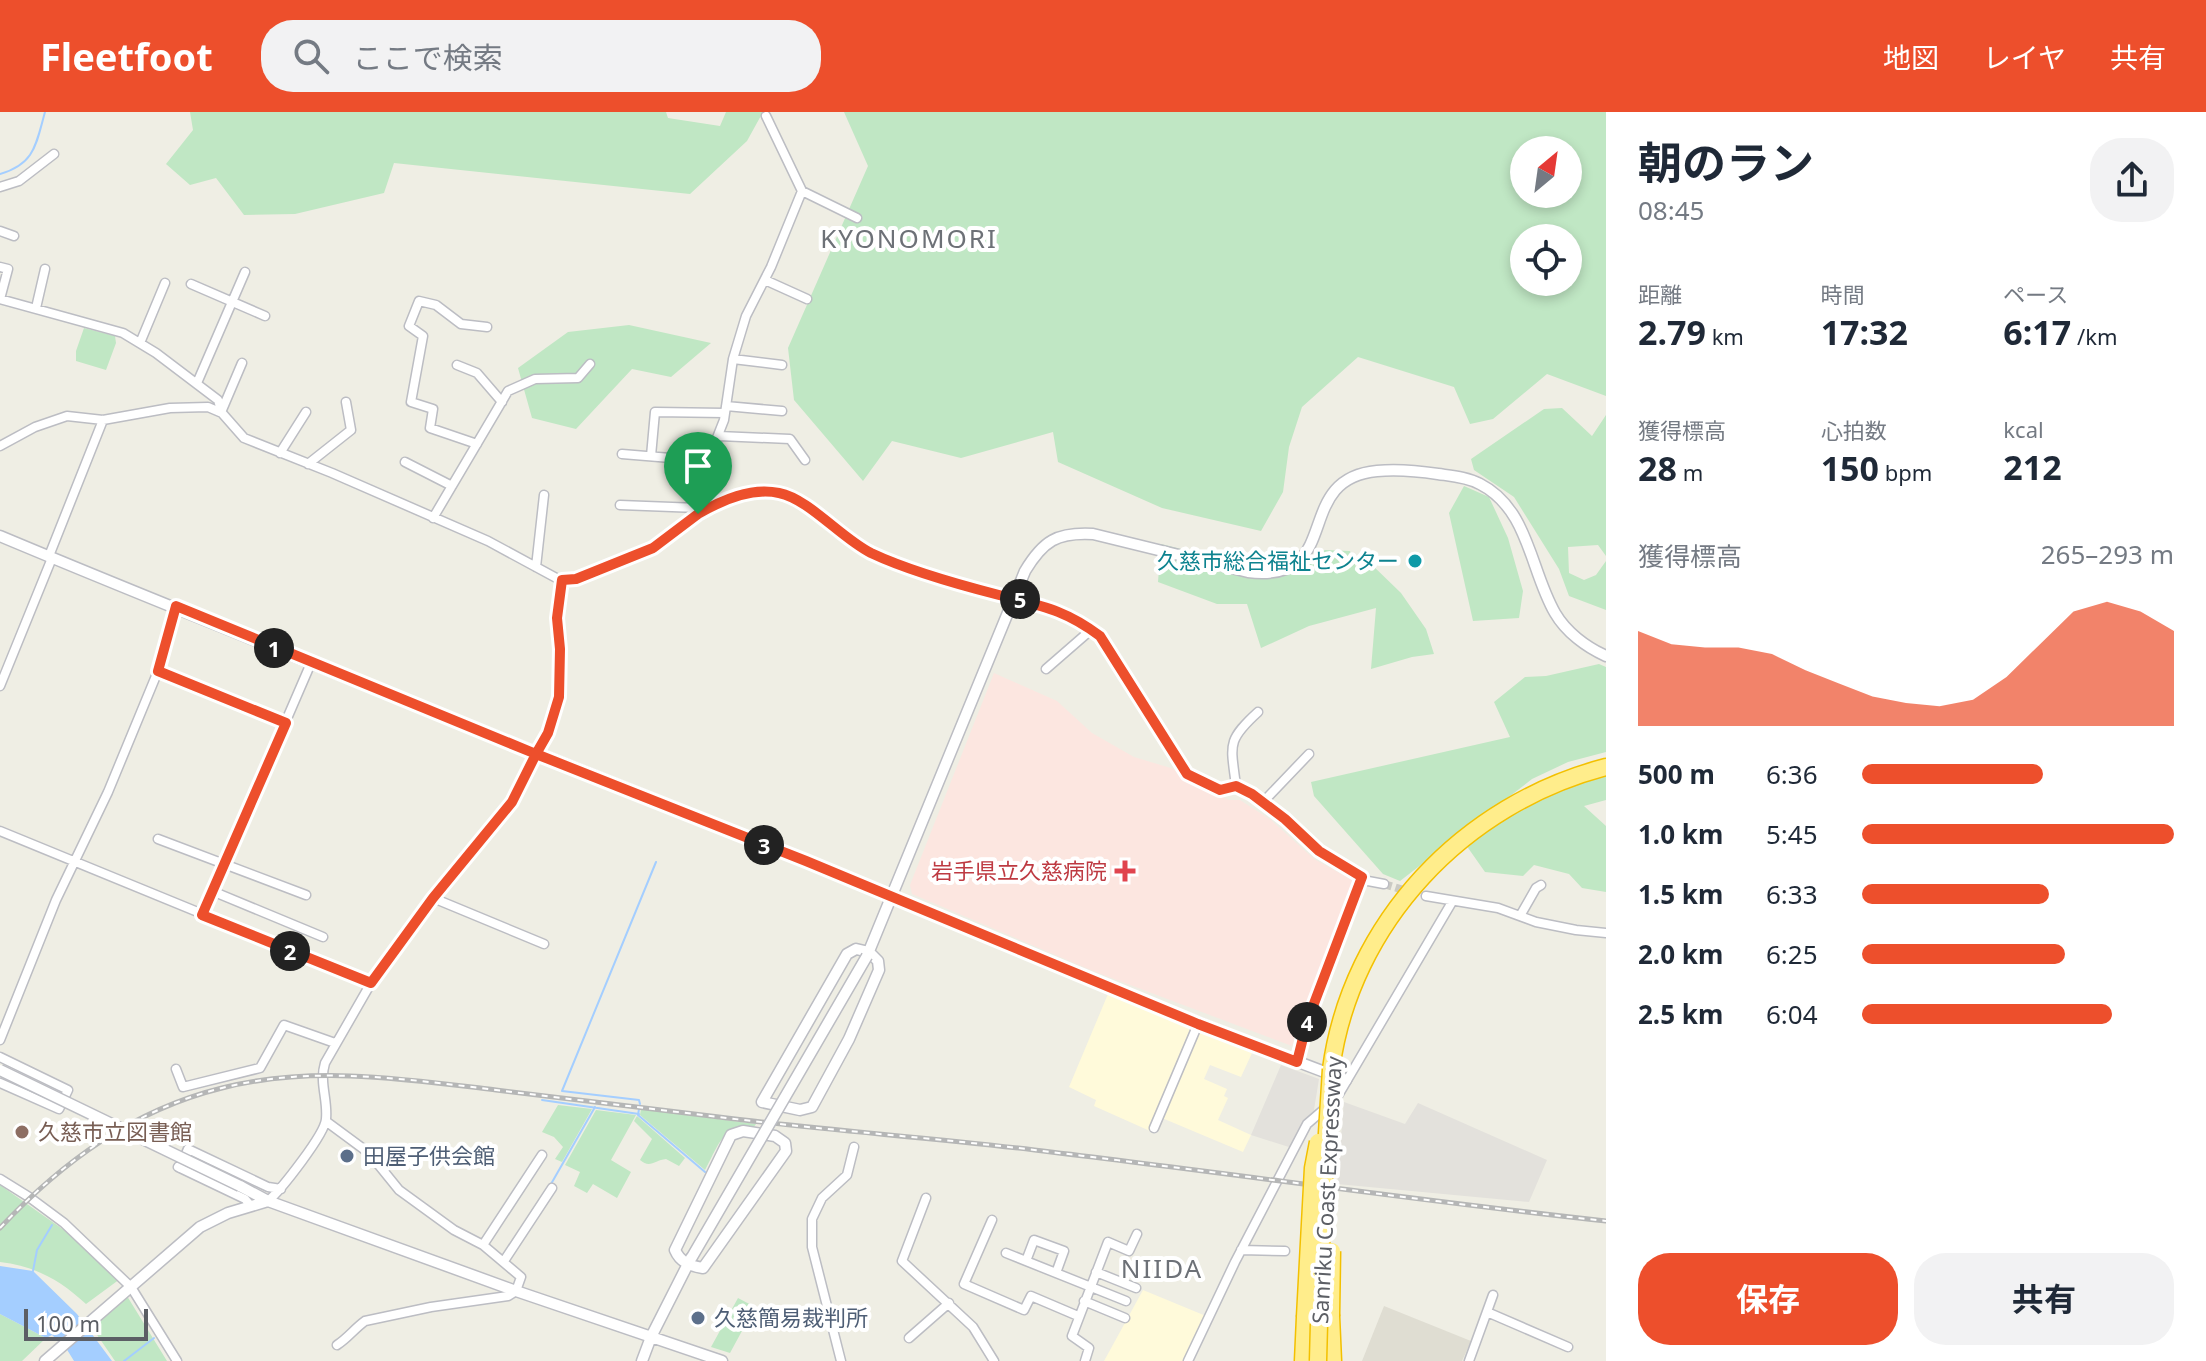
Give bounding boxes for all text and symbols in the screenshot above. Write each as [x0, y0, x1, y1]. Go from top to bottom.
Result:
search box [261, 20, 821, 92]
text: Fleetfoot [40, 30, 213, 82]
icon: search [289, 34, 333, 78]
text: ここで検索 [353, 37, 503, 78]
text: 地図 [1883, 38, 1939, 76]
text: レイヤ [1983, 38, 2066, 76]
text: 共有 [2110, 38, 2166, 76]
text: 朝のラン [1638, 132, 1814, 192]
north arrow [1510, 136, 1582, 208]
map controls [1510, 136, 1582, 296]
button: share [2090, 138, 2174, 222]
text: 08:45 [1638, 192, 1704, 228]
district label: KYONOMORI [820, 220, 998, 256]
button: locate [1510, 224, 1582, 296]
text: 距離 [1638, 279, 1682, 309]
text: 時間 [1821, 279, 1865, 309]
text: ペース [2003, 279, 2068, 309]
text: 2.79 [1638, 309, 1706, 355]
text: 17:32 [1821, 309, 1908, 355]
text: 6:17 [2003, 309, 2071, 355]
text: km [1706, 321, 1744, 351]
text: /km [2071, 321, 2117, 351]
text: kcal [2003, 414, 2044, 444]
text: 獲得標高 [1638, 415, 1726, 445]
text: 心拍数 [1821, 415, 1887, 445]
pin [664, 432, 732, 514]
icon: arrive [676, 444, 720, 488]
text: 212 [2003, 444, 2062, 490]
text: 28 [1638, 445, 1677, 491]
text: 150 [1821, 445, 1879, 491]
text: m [1677, 457, 1703, 487]
text: bpm [1879, 457, 1932, 487]
text: 265–293 m [2041, 536, 2174, 572]
text: 獲得標高 [1638, 538, 1742, 574]
place label: 久慈市総合福祉センター [1157, 545, 1399, 575]
marker: 久慈市総合福祉センター [1406, 552, 1424, 570]
pin: 5 [1000, 579, 1040, 619]
text: 5 [1014, 584, 1026, 614]
pin: 1 [254, 628, 294, 668]
text: 1 [268, 633, 280, 663]
text: 500 m [1638, 756, 1715, 792]
text: 6:36 [1766, 756, 1818, 792]
text: 1.0 km [1638, 816, 1723, 852]
text: 5:45 [1766, 816, 1818, 852]
pin: 3 [744, 825, 784, 865]
text: 3 [758, 830, 770, 860]
place label: 岩手県立久慈病院 [931, 855, 1107, 885]
marker: 岩手県立久慈病院 [1114, 860, 1136, 882]
text: 1.5 km [1638, 876, 1723, 912]
text: 6:33 [1766, 876, 1818, 912]
pin: 2 [270, 931, 310, 971]
text: 2 [284, 936, 296, 966]
text: 2.0 km [1638, 936, 1723, 972]
text: 6:25 [1766, 936, 1818, 972]
text: 2.5 km [1638, 996, 1723, 1032]
text: 6:04 [1766, 996, 1818, 1032]
pin: 4 [1287, 1002, 1327, 1042]
text: 4 [1301, 1007, 1313, 1037]
street label: Sanriku Coast Expressway [1304, 1055, 1348, 1325]
place label: 久慈市立図書館 [38, 1116, 192, 1146]
marker: 久慈市立図書館 [13, 1123, 31, 1141]
place label: 田屋子供会館 [363, 1140, 495, 1170]
marker: 田屋子供会館 [338, 1147, 356, 1165]
district label: NIIDA [1121, 1250, 1203, 1286]
button: 保存 [1638, 1253, 1898, 1345]
button: 共有 [1914, 1253, 2174, 1345]
place label: 久慈簡易裁判所 [714, 1302, 868, 1332]
scale bar [24, 1305, 148, 1341]
text: 100 m [36, 1308, 100, 1338]
marker: 久慈簡易裁判所 [689, 1309, 707, 1327]

